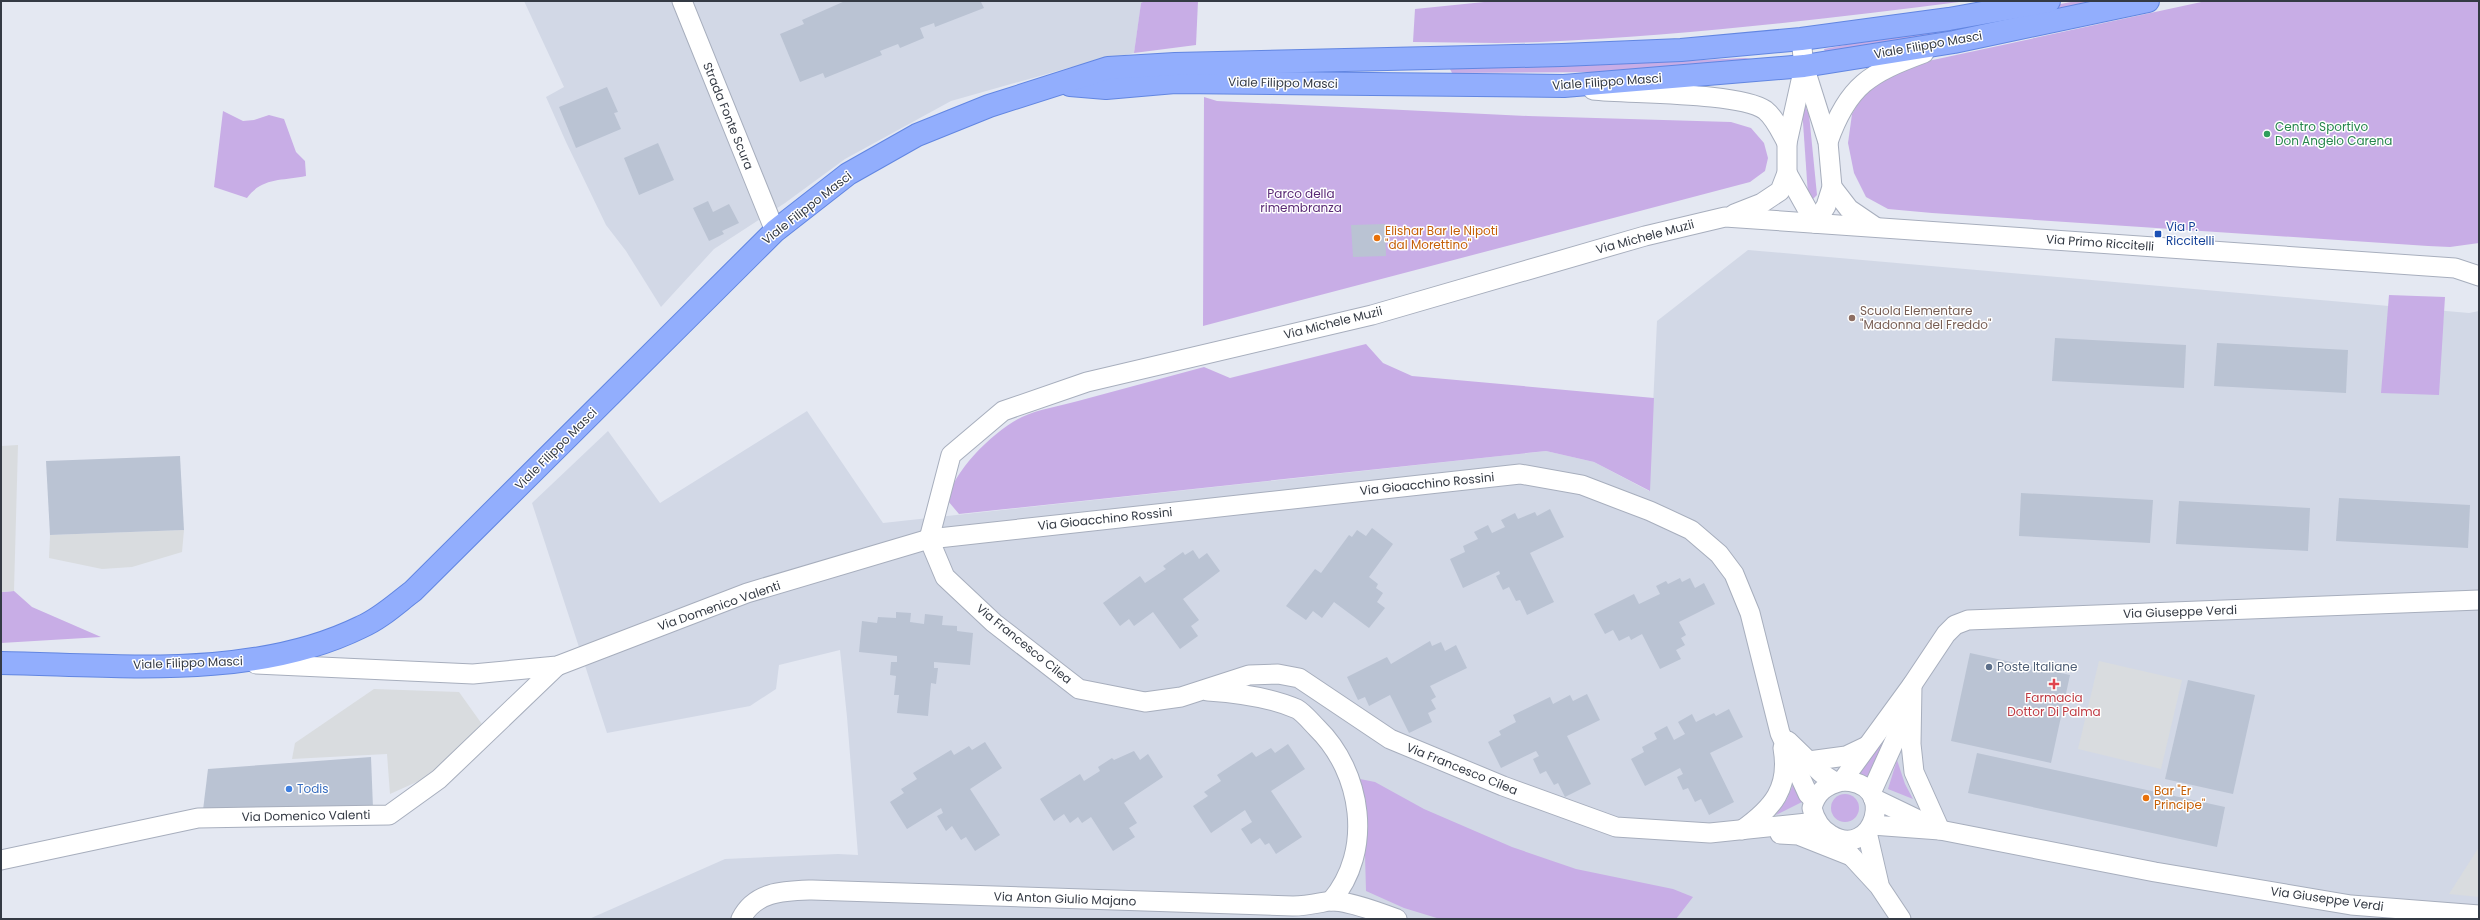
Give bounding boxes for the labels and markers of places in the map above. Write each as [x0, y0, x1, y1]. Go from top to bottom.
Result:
place label: Centro Sportivo Don Angelo Carena [2275, 118, 2392, 149]
marker: Centro Sportivo Don Angelo Carena [2262, 129, 2272, 139]
place label: Via P. Riccitelli [2166, 218, 2214, 249]
place label: Elishar Bar le Nipoti "dal Morettino" [1385, 222, 1498, 253]
marker: Via P. Riccitelli [2153, 229, 2163, 239]
marker: Elishar Bar le Nipoti "dal Morettino" [1372, 233, 1382, 243]
place label: Scuola Elementare "Madonna del Freddo" [1860, 302, 1992, 333]
marker: Scuola Elementare "Madonna del Freddo" [1847, 313, 1857, 323]
place label: Poste Italiane [1997, 658, 2077, 675]
marker: Poste Italiane [1984, 662, 1994, 672]
marker: Farmacia Dottor Di Palma [2049, 679, 2059, 689]
place label: Farmacia Dottor Di Palma [2007, 689, 2101, 720]
place label: Todis [297, 780, 329, 797]
place label: Bar "Er Principe" [2154, 782, 2206, 813]
marker: Todis [284, 784, 294, 794]
marker: Bar "Er Principe" [2141, 793, 2151, 803]

